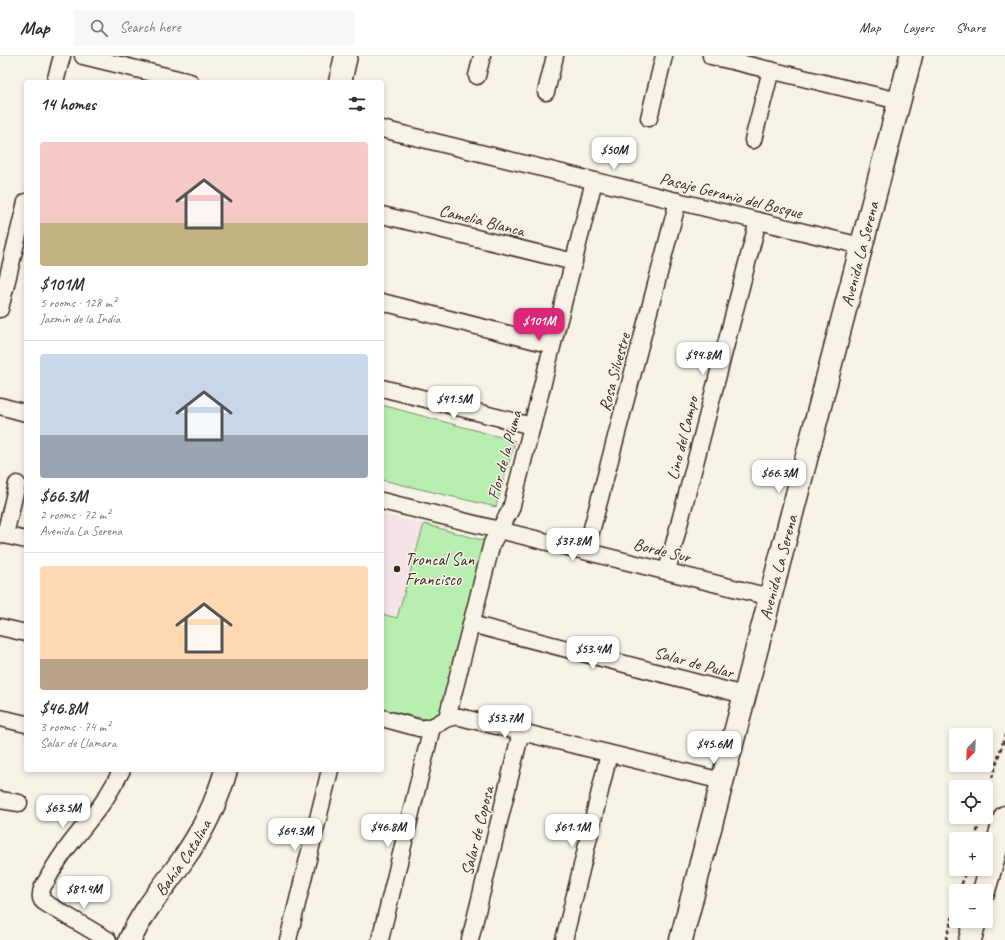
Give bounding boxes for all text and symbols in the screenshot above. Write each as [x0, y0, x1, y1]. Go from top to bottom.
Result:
search box [74, 10, 354, 46]
text: Map [20, 16, 50, 40]
icon: search [88, 17, 110, 39]
text: Search here [120, 18, 181, 37]
text: Map [859, 19, 881, 36]
text: Layers [903, 19, 934, 36]
text: Share [956, 19, 985, 36]
icon: filters [346, 93, 368, 115]
text: 14 homes [40, 94, 96, 115]
pin: $50M [590, 137, 638, 171]
text: $50M [601, 142, 627, 158]
icon: home [168, 168, 240, 240]
street label: Pasaje Geranio del Bosque [657, 168, 806, 224]
street label: Avenida La Serena [836, 198, 884, 309]
street label: Camelia Blanca [437, 200, 529, 242]
text: $101M [40, 274, 83, 295]
text: 5 rooms · 128 m² [40, 295, 116, 311]
pin: $101M [511, 308, 567, 342]
text: Jazmín de la India [40, 311, 120, 327]
text: $101M [523, 313, 555, 329]
street label: Rosa Silvestre [594, 329, 635, 414]
pin: $94.8M [670, 342, 736, 376]
text: $94.8M [685, 347, 721, 363]
icon: home [168, 380, 240, 452]
pin: $41.5M [421, 386, 487, 420]
text: $41.5M [436, 391, 472, 407]
street label: Lino del Campo [662, 392, 703, 482]
street label: Flor de la Pluma [483, 407, 527, 502]
pin: $66.3M [746, 460, 812, 494]
text: $66.3M [761, 465, 797, 481]
text: $66.3M [40, 486, 87, 507]
text: 2 rooms · 72 m² [40, 507, 110, 523]
street label: Avenida La Serena [755, 511, 803, 622]
text: Avenida La Serena [40, 523, 122, 539]
pin: $37.8M [540, 528, 606, 562]
text: $37.8M [555, 533, 591, 549]
street label: Borde Sur [631, 533, 694, 568]
place label: Troncal San Francisco [405, 549, 475, 590]
marker: Troncal San Francisco [392, 564, 402, 574]
icon: home [168, 592, 240, 664]
pin: $53.4M [560, 636, 626, 670]
text: $53.4M [575, 641, 611, 657]
street label: Salar de Pular [652, 642, 738, 684]
text: $46.8M [40, 698, 87, 719]
pin: $53.7M [472, 705, 538, 739]
text: $53.7M [487, 710, 523, 726]
text: 3 rooms · 74 m² [40, 719, 110, 735]
north arrow [949, 728, 993, 772]
map controls [949, 728, 993, 928]
pin: $45.6M [681, 731, 747, 765]
text: Salar de Llamara [40, 735, 116, 751]
text: $45.6M [696, 736, 732, 752]
button: locate [949, 780, 993, 824]
street label: Salar de Coposa [456, 782, 499, 878]
pin: $63.5M [30, 795, 96, 829]
text: $63.5M [45, 800, 81, 816]
pin: $46.8M [355, 814, 421, 848]
pin: $61.1M [539, 814, 605, 848]
street label: Bahía Catalina [150, 815, 216, 900]
pin: $64.3M [262, 818, 328, 852]
text: $46.8M [370, 819, 406, 835]
text: $61.1M [554, 819, 590, 835]
text: $64.3M [277, 823, 313, 839]
button: + [949, 832, 993, 876]
pin: $81.4M [51, 876, 117, 910]
text: $81.4M [66, 881, 102, 897]
button: − [949, 884, 993, 928]

